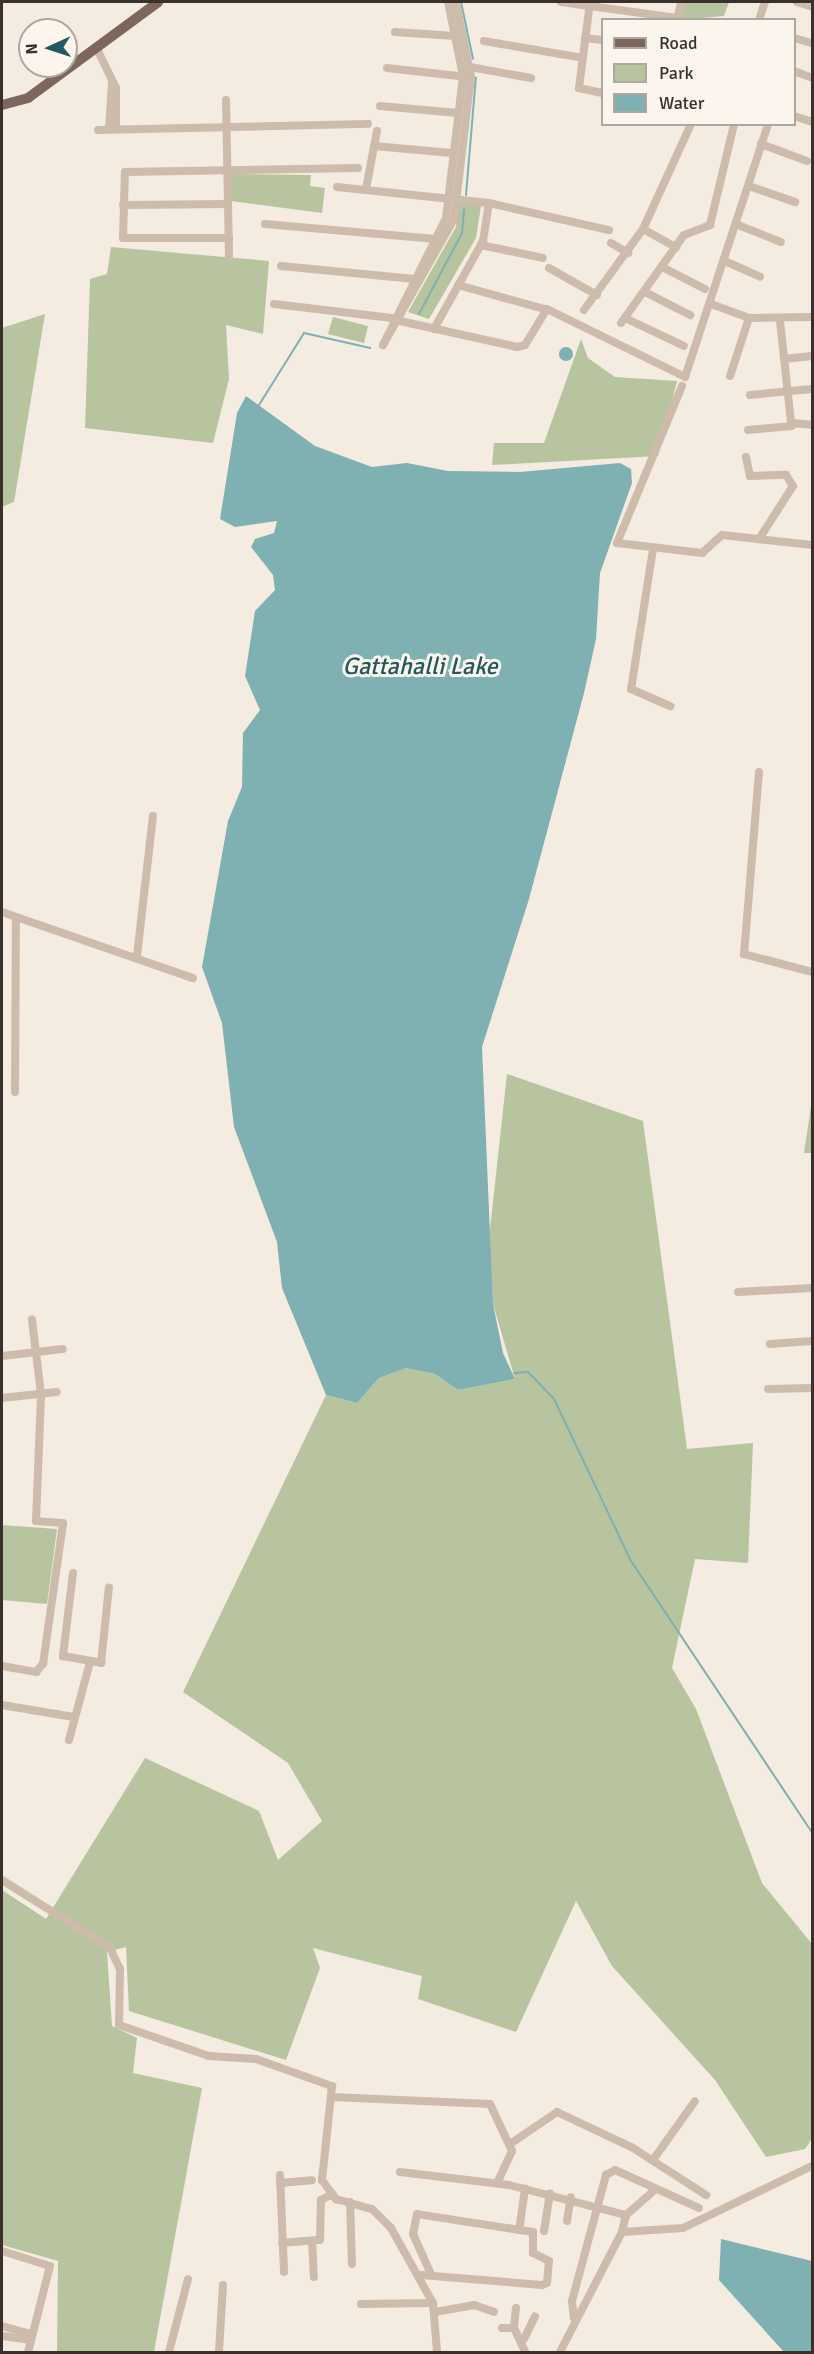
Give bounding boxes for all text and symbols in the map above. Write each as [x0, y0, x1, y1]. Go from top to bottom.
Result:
north arrow [18, 18, 78, 78]
legend [601, 18, 796, 126]
text: Road [659, 32, 698, 54]
text: N [22, 43, 42, 55]
text: Park [659, 62, 694, 84]
text: Water [659, 92, 704, 114]
water label: Gattahalli Lake [342, 653, 498, 681]

